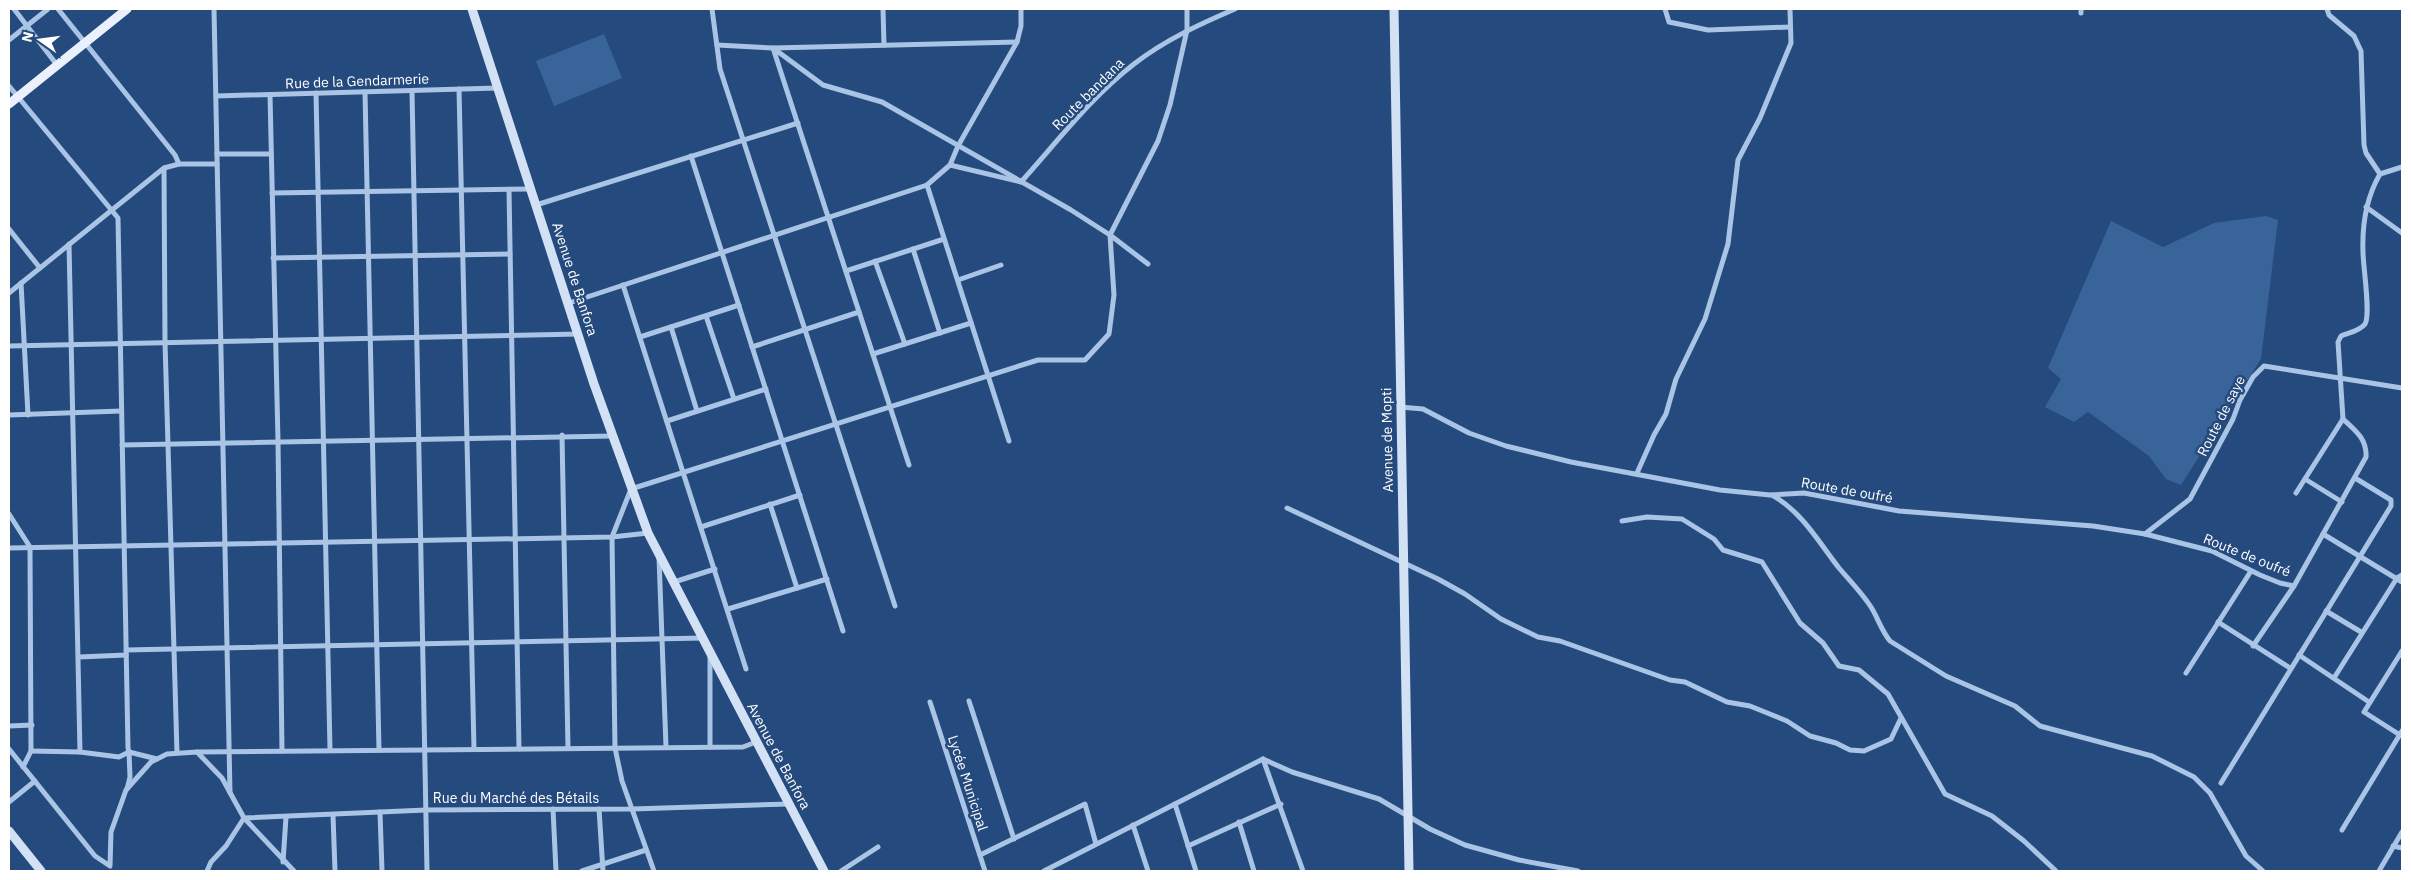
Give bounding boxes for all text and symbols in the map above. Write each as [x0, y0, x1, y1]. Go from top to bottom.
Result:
north arrow [15, 15, 65, 65]
text: N [17, 30, 37, 44]
street label: Route bandana [1048, 54, 1128, 134]
street label: Rue de la Gendarmerie [285, 69, 430, 93]
street label: Avenue de Banfora [548, 220, 602, 339]
street label: Route de saye [2193, 372, 2249, 459]
street label: Avenue de Mopti [1377, 387, 1397, 493]
street label: Route de oufré [1800, 473, 1894, 507]
street label: Route de oufré [2201, 529, 2294, 581]
street label: Avenue de Banfora [743, 699, 815, 813]
street label: Lycée Municipal [944, 733, 992, 833]
street label: Rue du Marché des Bétails [433, 789, 599, 807]

